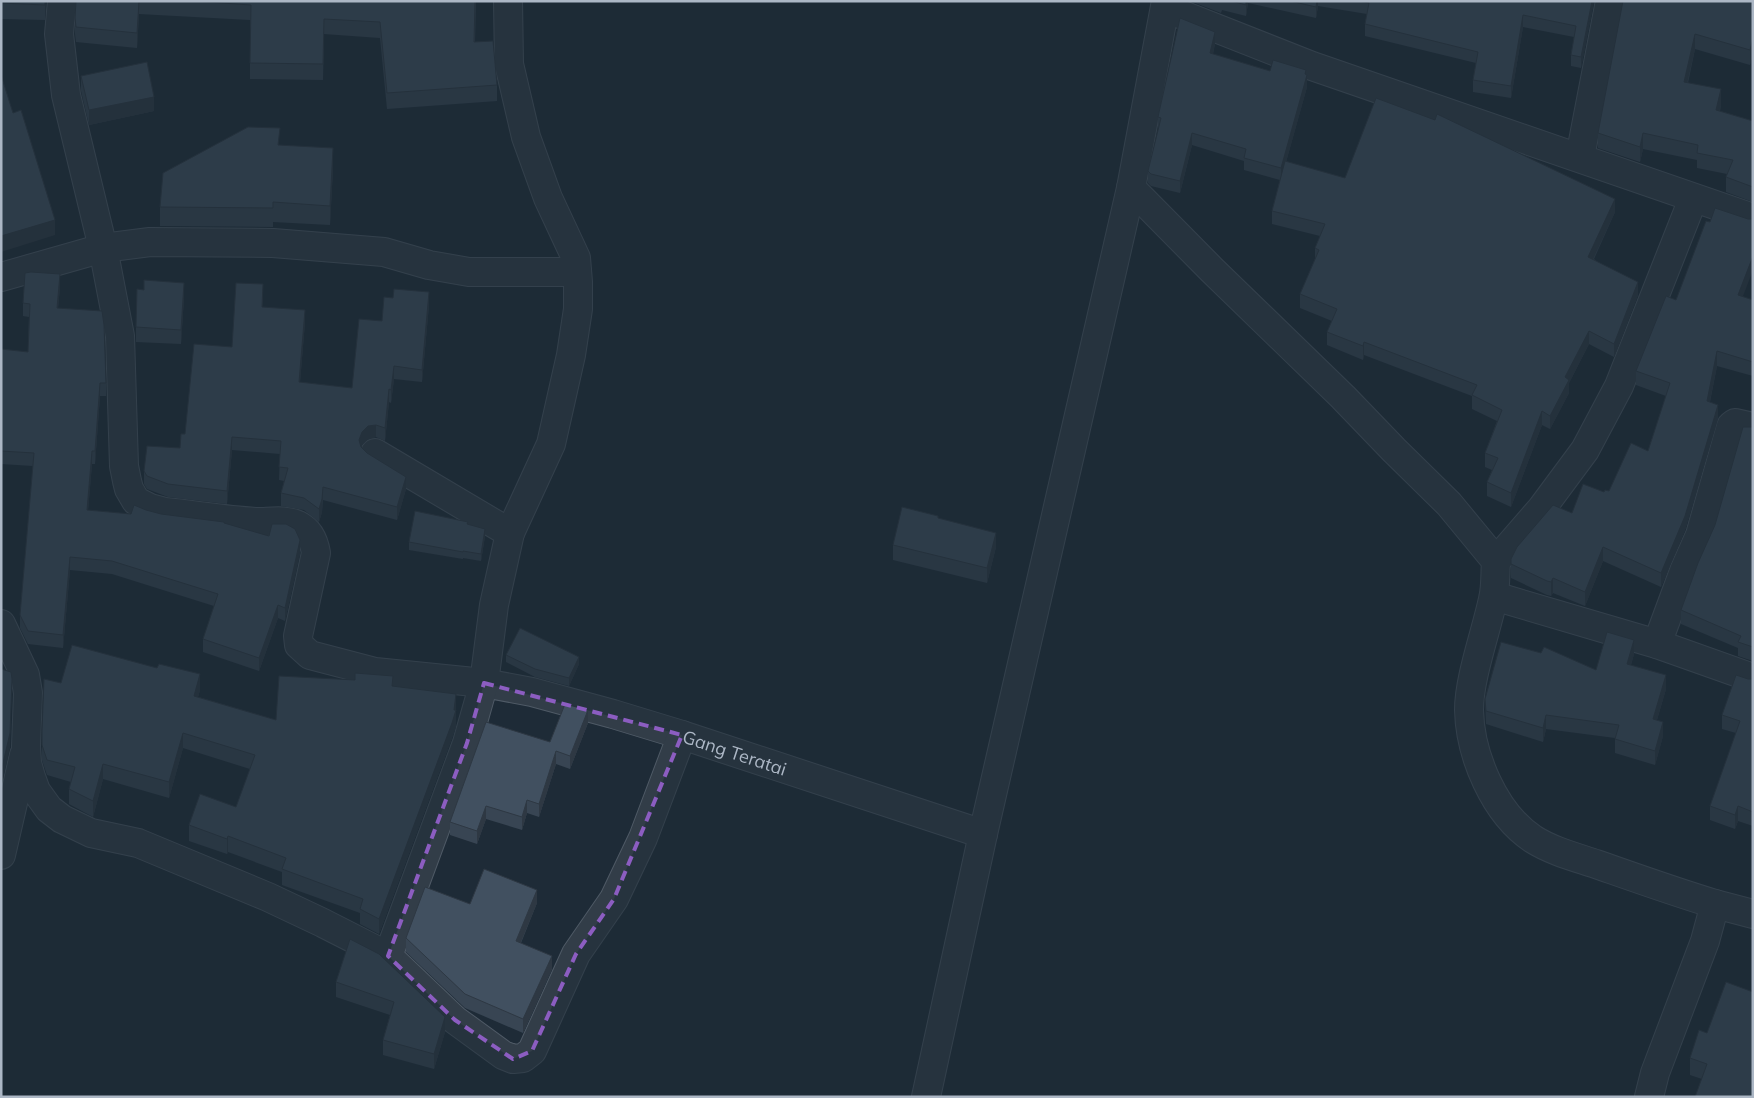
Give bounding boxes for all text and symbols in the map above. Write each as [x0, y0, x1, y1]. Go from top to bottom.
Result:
street label: Gang Teratai [680, 725, 790, 780]

